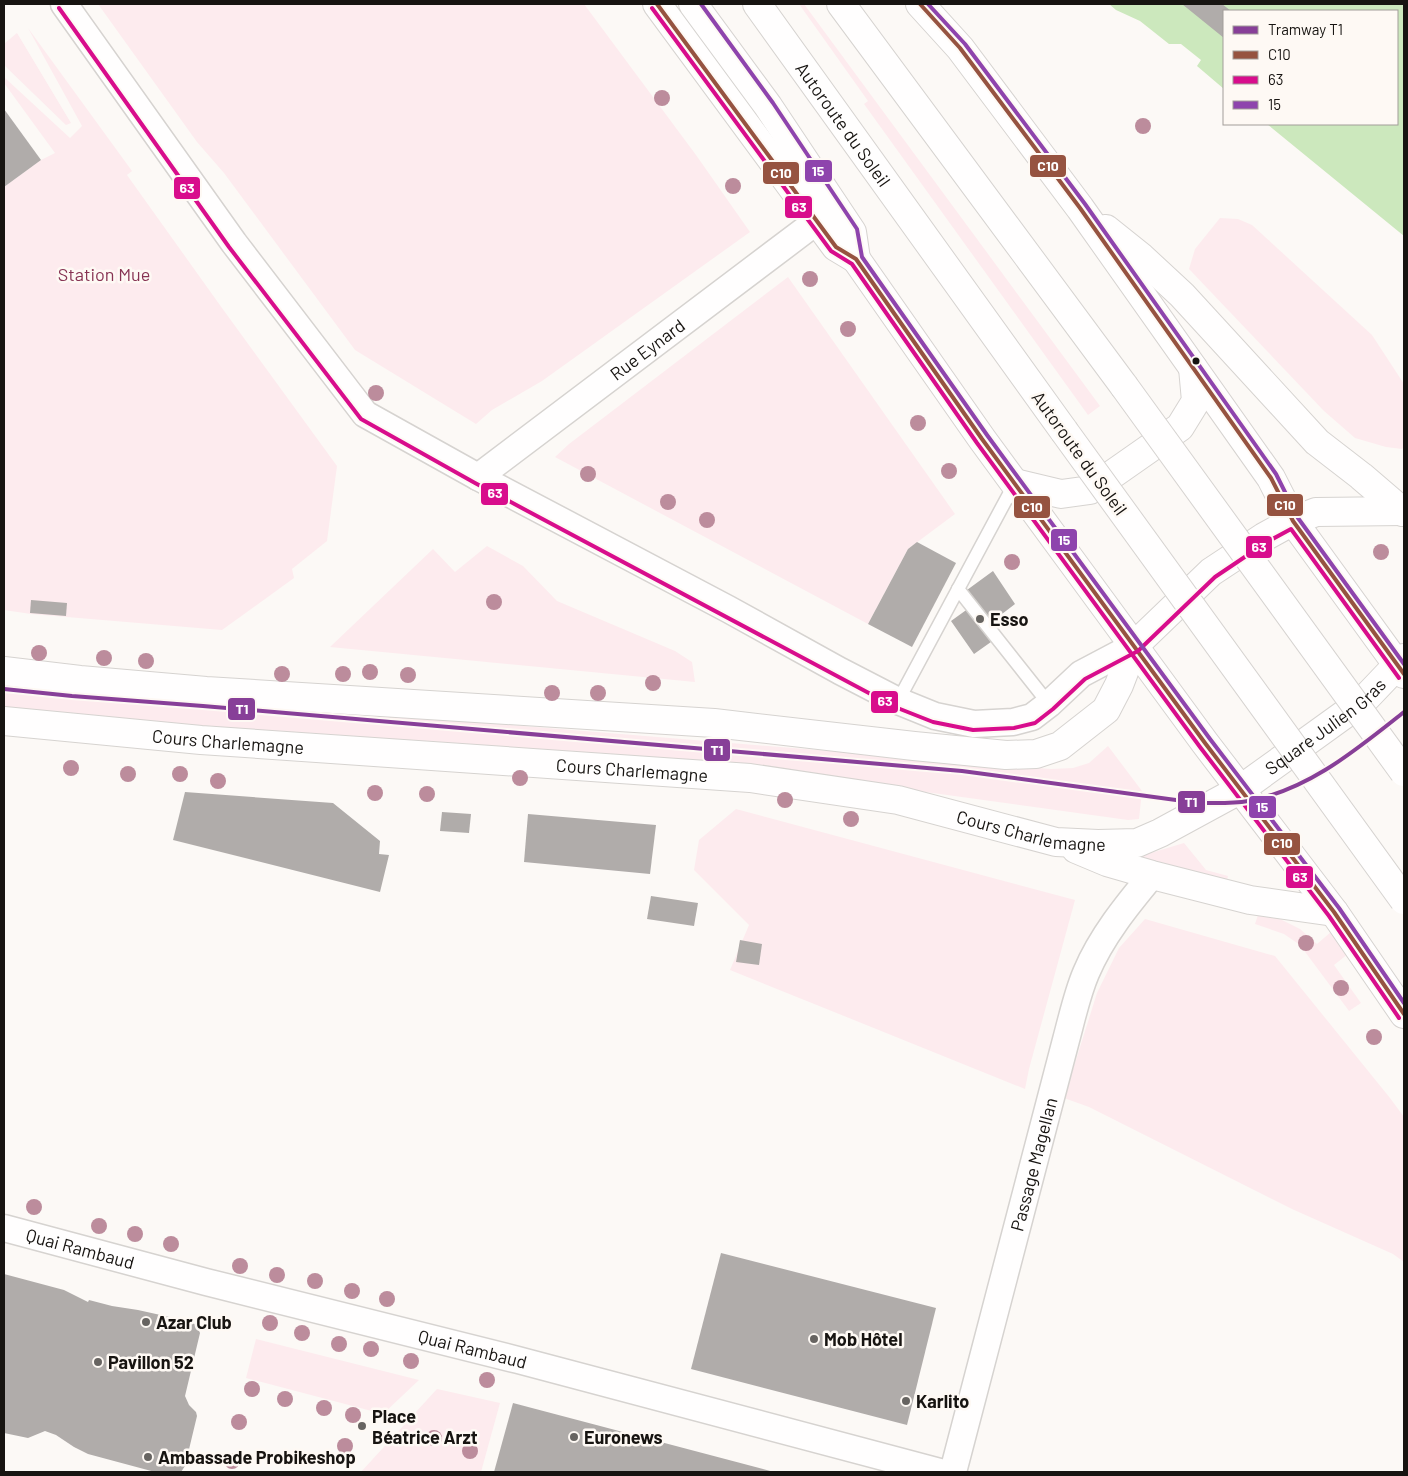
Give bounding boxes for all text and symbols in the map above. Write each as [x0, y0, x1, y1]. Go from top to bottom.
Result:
legend [1223, 10, 1398, 125]
text: Tramway T1 [1268, 20, 1343, 38]
text: C10 [1268, 45, 1291, 63]
street label: Autoroute du Soleil [791, 58, 896, 191]
text: 63 [1268, 70, 1283, 88]
text: 15 [1268, 95, 1281, 113]
line badge: C10 [1029, 154, 1067, 178]
text: C10 [1037, 157, 1059, 174]
line badge: 15 [804, 159, 833, 183]
line badge: C10 [762, 161, 800, 185]
text: 15 [812, 162, 825, 179]
text: C10 [770, 164, 792, 181]
line badge: 63 [173, 176, 201, 200]
text: 63 [179, 179, 195, 196]
line badge: 63 [784, 195, 813, 219]
text: 63 [791, 198, 807, 215]
park label: Station Mue [58, 263, 150, 285]
street label: Rue Eynard [605, 314, 689, 385]
unlabelled marker [1191, 356, 1201, 366]
street label: Autoroute du Soleil [1028, 387, 1132, 519]
line badge: 63 [480, 482, 509, 506]
text: 63 [487, 484, 503, 501]
line badge: C10 [1266, 493, 1304, 517]
line badge: C10 [1013, 495, 1051, 519]
text: C10 [1274, 496, 1296, 513]
text: C10 [1021, 498, 1043, 515]
line badge: 15 [1050, 528, 1078, 552]
text: 15 [1058, 531, 1071, 548]
line badge: 63 [1245, 535, 1273, 559]
text: 63 [1251, 538, 1267, 555]
place label: Esso [990, 608, 1028, 630]
marker: Esso [974, 613, 986, 625]
street label: Square Julien Gras [1260, 673, 1390, 779]
line badge: 63 [870, 690, 899, 714]
text: 63 [877, 692, 893, 709]
line badge: T1 [227, 697, 256, 721]
text: T1 [235, 700, 249, 717]
street label: Cours Charlemagne [151, 724, 305, 758]
line badge: T1 [703, 738, 731, 762]
text: T1 [710, 741, 724, 758]
street label: Cours Charlemagne [555, 754, 709, 786]
line badge: T1 [1177, 790, 1206, 814]
text: T1 [1184, 793, 1198, 810]
line badge: 15 [1248, 795, 1277, 819]
text: 15 [1256, 798, 1269, 815]
street label: Cours Charlemagne [954, 805, 1106, 855]
line badge: C10 [1263, 832, 1301, 856]
text: C10 [1271, 834, 1293, 851]
line badge: 63 [1285, 865, 1314, 889]
text: 63 [1292, 868, 1308, 885]
street label: Passage Magellan [1005, 1095, 1062, 1234]
street label: Quai Rambaud [24, 1223, 137, 1273]
place label: Azar Club [156, 1311, 232, 1333]
marker: Azar Club [140, 1316, 152, 1328]
street label: Quai Rambaud [416, 1325, 529, 1373]
place label: Mob Hôtel [824, 1328, 903, 1350]
marker: Mob Hôtel [808, 1333, 820, 1345]
place label: Pavillon 52 [108, 1351, 194, 1373]
marker: Pavillon 52 [92, 1356, 104, 1368]
place label: Karlito [916, 1390, 969, 1412]
marker: Karlito [900, 1395, 912, 1407]
place label: Place Béatrice Arzt [372, 1405, 478, 1448]
marker: Place Béatrice Arzt [356, 1420, 368, 1432]
place label: Euronews [584, 1426, 663, 1448]
marker: Euronews [568, 1431, 580, 1443]
place label: Ambassade Probikeshop [158, 1446, 356, 1468]
marker: Ambassade Probikeshop [142, 1451, 154, 1463]

